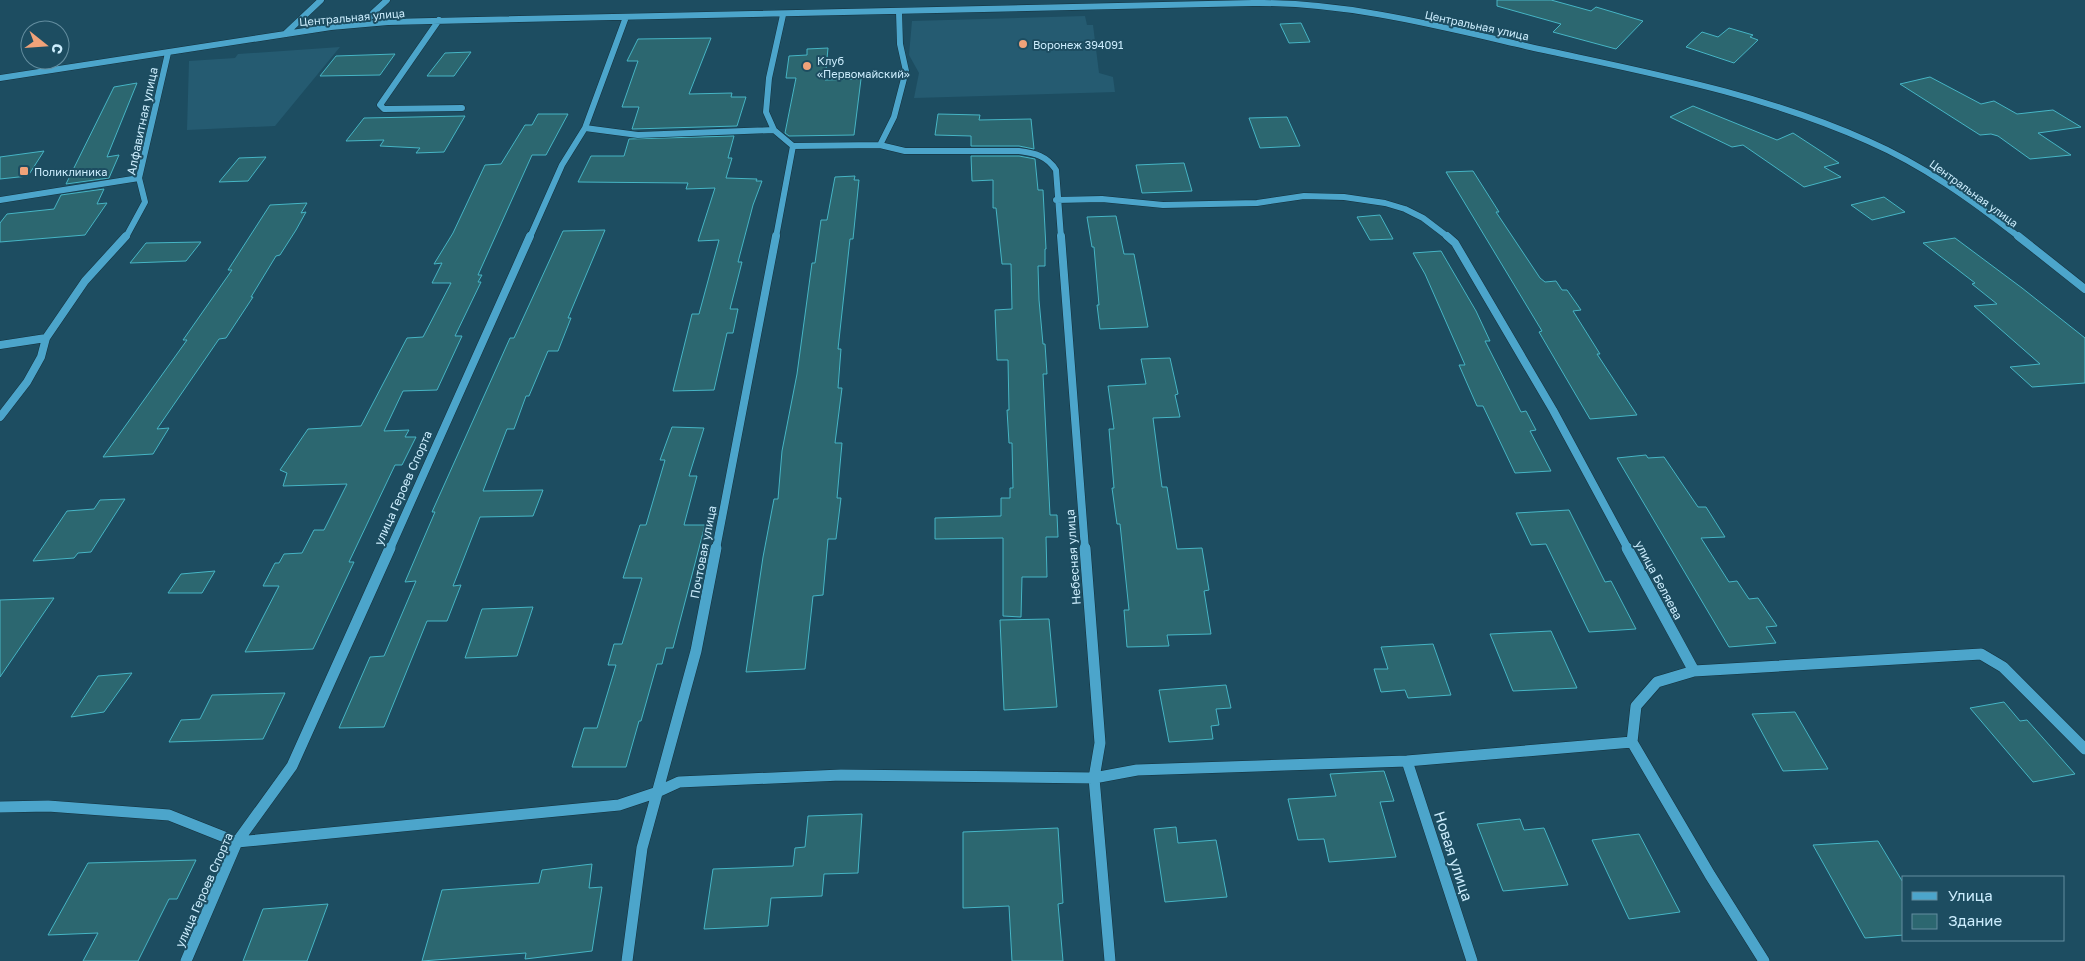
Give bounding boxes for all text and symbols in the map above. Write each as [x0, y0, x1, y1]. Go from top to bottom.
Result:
street label: Центральная улица [299, 6, 405, 28]
street label: Центральная улица [1424, 8, 1530, 42]
north arrow [20, 20, 70, 70]
marker: Воронеж 394091 [1017, 38, 1029, 50]
place label: Воронеж 394091 [1033, 38, 1123, 51]
text: С [48, 42, 67, 56]
place label: Клуб «Первомайский» [817, 54, 910, 80]
marker: Клуб «Первомайский» [801, 60, 813, 72]
street label: Алфавитная улица [123, 66, 161, 176]
street label: Центральная улица [1927, 157, 2021, 229]
marker: Поликлиника [18, 165, 30, 177]
place label: Поликлиника [34, 165, 107, 178]
street label: улица Героев Спорта [371, 428, 435, 548]
street label: Почтовая улица [687, 504, 719, 600]
street label: Небесная улица [1062, 509, 1084, 605]
street label: улица Беляева [1632, 538, 1686, 622]
street label: Новая улица [1431, 809, 1477, 903]
street label: улица Героев Спорта [172, 830, 236, 950]
legend [1902, 876, 2065, 941]
text: Улица [1948, 886, 1993, 904]
text: Здание [1948, 911, 2002, 929]

